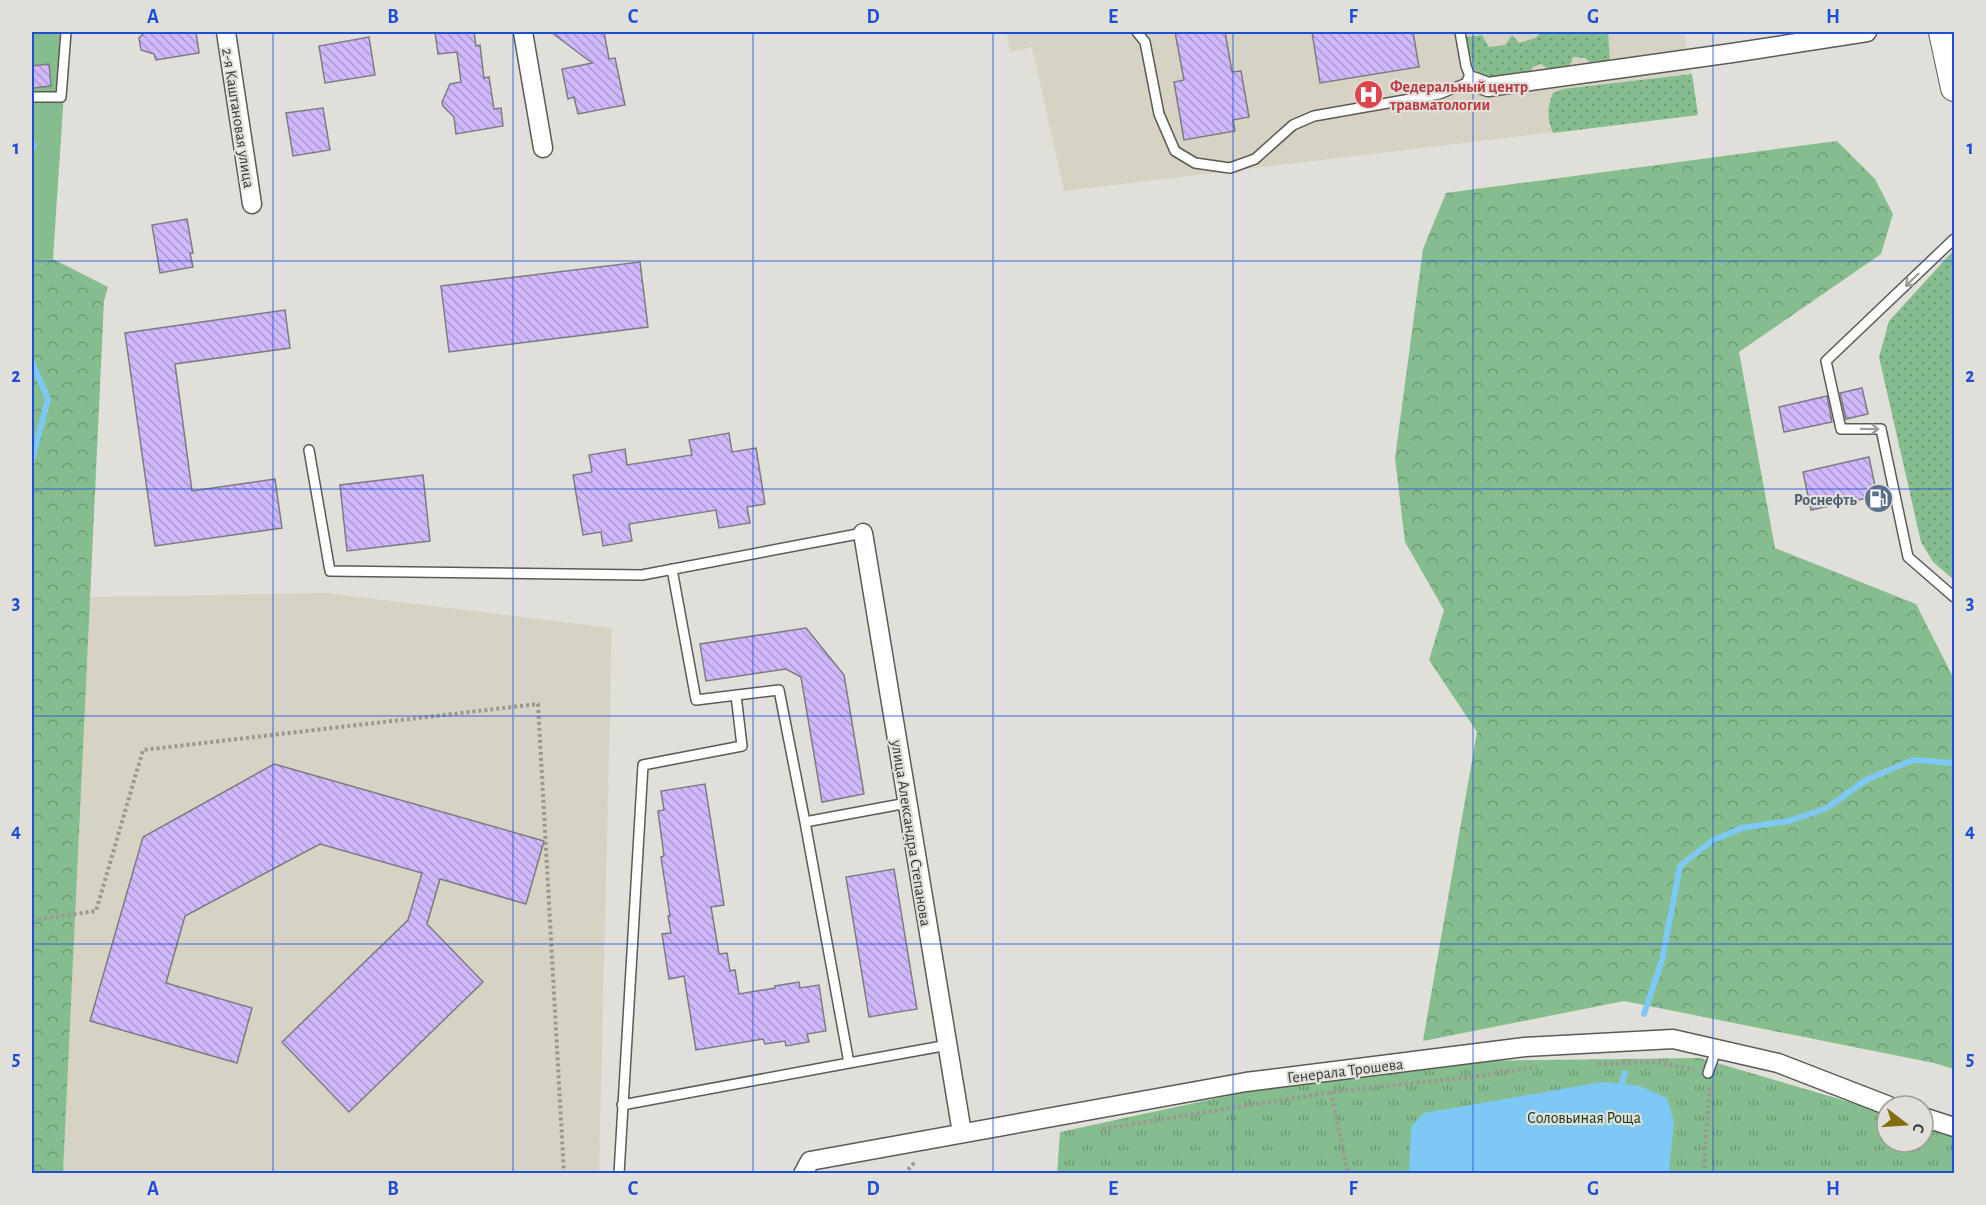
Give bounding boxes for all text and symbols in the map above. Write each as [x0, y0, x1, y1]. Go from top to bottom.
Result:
text: A [147, 7, 159, 27]
text: B [387, 7, 399, 27]
text: C [628, 7, 639, 27]
text: D [866, 7, 880, 27]
text: E [1108, 7, 1118, 27]
text: F [1348, 7, 1358, 27]
text: G [1587, 7, 1599, 27]
text: H [1826, 7, 1840, 27]
street label: 2-я Каштановая улица [218, 47, 257, 189]
hospital icon: Федеральный центр травматологии [1353, 79, 1385, 111]
place label: Федеральный центр травматологии [1389, 79, 1528, 113]
text: 1 [12, 138, 20, 158]
text: 1 [1966, 138, 1974, 158]
one-way arrow [1905, 272, 1920, 286]
text: 2 [11, 366, 21, 386]
text: 2 [1965, 366, 1975, 386]
one-way arrow [1859, 423, 1879, 435]
fuel station icon: Роснефть [1862, 483, 1894, 515]
place label: Роснефть [1794, 492, 1858, 508]
text: 3 [12, 593, 20, 613]
text: 3 [1966, 593, 1974, 613]
street label: улица Александра Степанова [887, 738, 934, 928]
text: 4 [11, 821, 21, 841]
text: 4 [1965, 821, 1975, 841]
text: 5 [12, 1049, 20, 1069]
text: 5 [1966, 1049, 1974, 1069]
street label: Генерала Трошева [1286, 1056, 1404, 1086]
north arrow [1875, 1094, 1935, 1154]
park label: Соловьиная Роща [1527, 1110, 1641, 1126]
text: С [1909, 1122, 1927, 1135]
text: A [147, 1179, 159, 1199]
text: B [387, 1179, 399, 1199]
text: C [628, 1179, 639, 1199]
text: D [866, 1179, 880, 1199]
text: E [1108, 1179, 1118, 1199]
text: F [1348, 1179, 1358, 1199]
text: G [1587, 1179, 1599, 1199]
text: H [1826, 1179, 1840, 1199]

